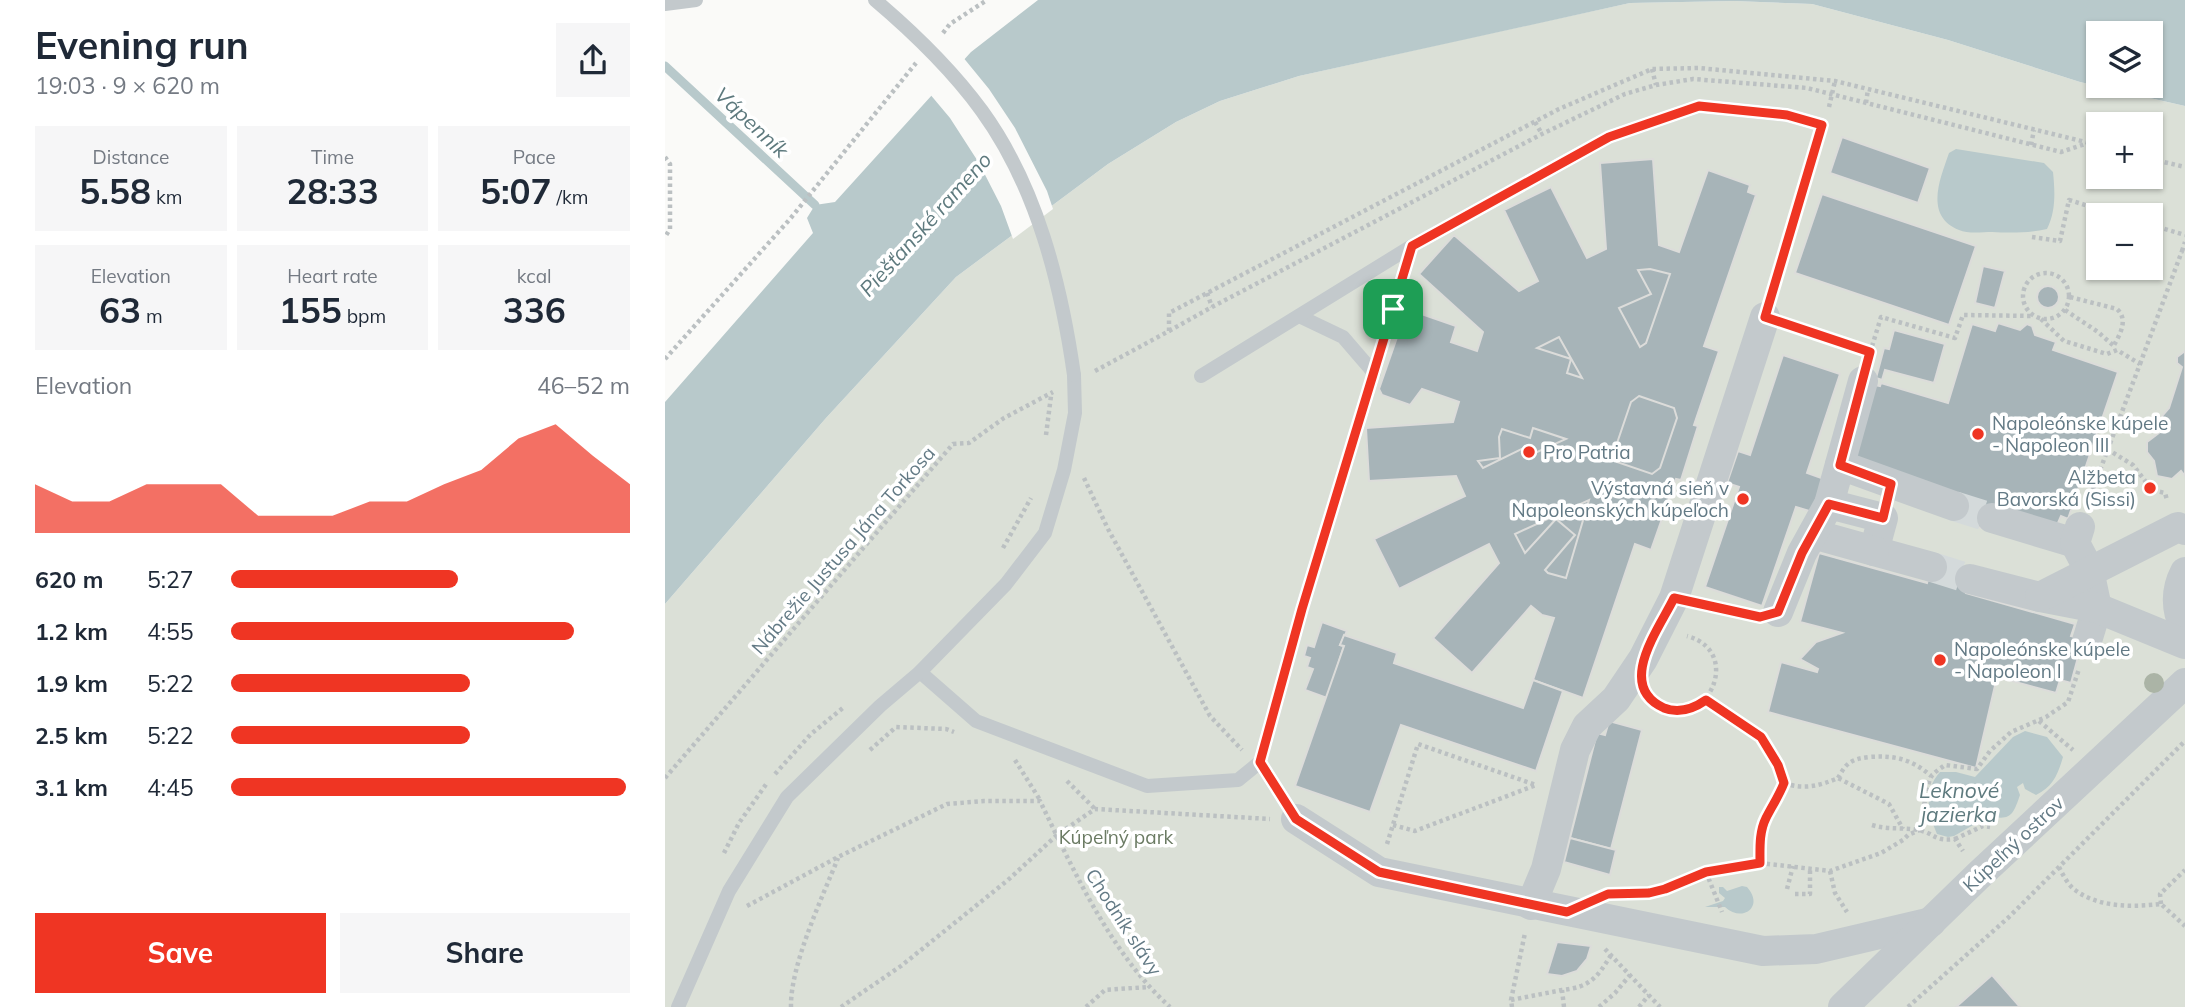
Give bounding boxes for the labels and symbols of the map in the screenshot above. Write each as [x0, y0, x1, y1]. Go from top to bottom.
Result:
water label: Vápenník [710, 81, 795, 164]
water label: Piešťanské rameno [854, 147, 996, 301]
pin [1363, 279, 1423, 339]
place label: Napoleónske kúpele - Napoleon III [1992, 411, 2168, 457]
marker: Napoleónske kúpele - Napoleon III [1970, 426, 1986, 442]
place label: Pro Patria [1543, 440, 1631, 464]
street label: Nábrežie Justusa Jána Torkosa [746, 441, 940, 659]
marker: Pro Patria [1521, 444, 1537, 460]
place label: Alžbeta Bavorská (Sissi) [1997, 465, 2136, 511]
place label: Výstavná sieň v Napoleonských kúpeľoch [1512, 476, 1729, 522]
marker: Alžbeta Bavorská (Sissi) [2142, 480, 2158, 496]
marker: Výstavná sieň v Napoleonských kúpeľoch [1735, 491, 1751, 507]
place label: Napoleónske kúpele - Napoleon I [1954, 637, 2130, 683]
marker: Napoleónske kúpele - Napoleon I [1932, 652, 1948, 668]
water label: Leknové jazierka [1918, 777, 2000, 827]
street label: Kúpeľný ostrov [1957, 791, 2069, 897]
park label: Kúpeľný park [1059, 825, 1174, 849]
street label: Chodník slávy [1081, 864, 1167, 980]

